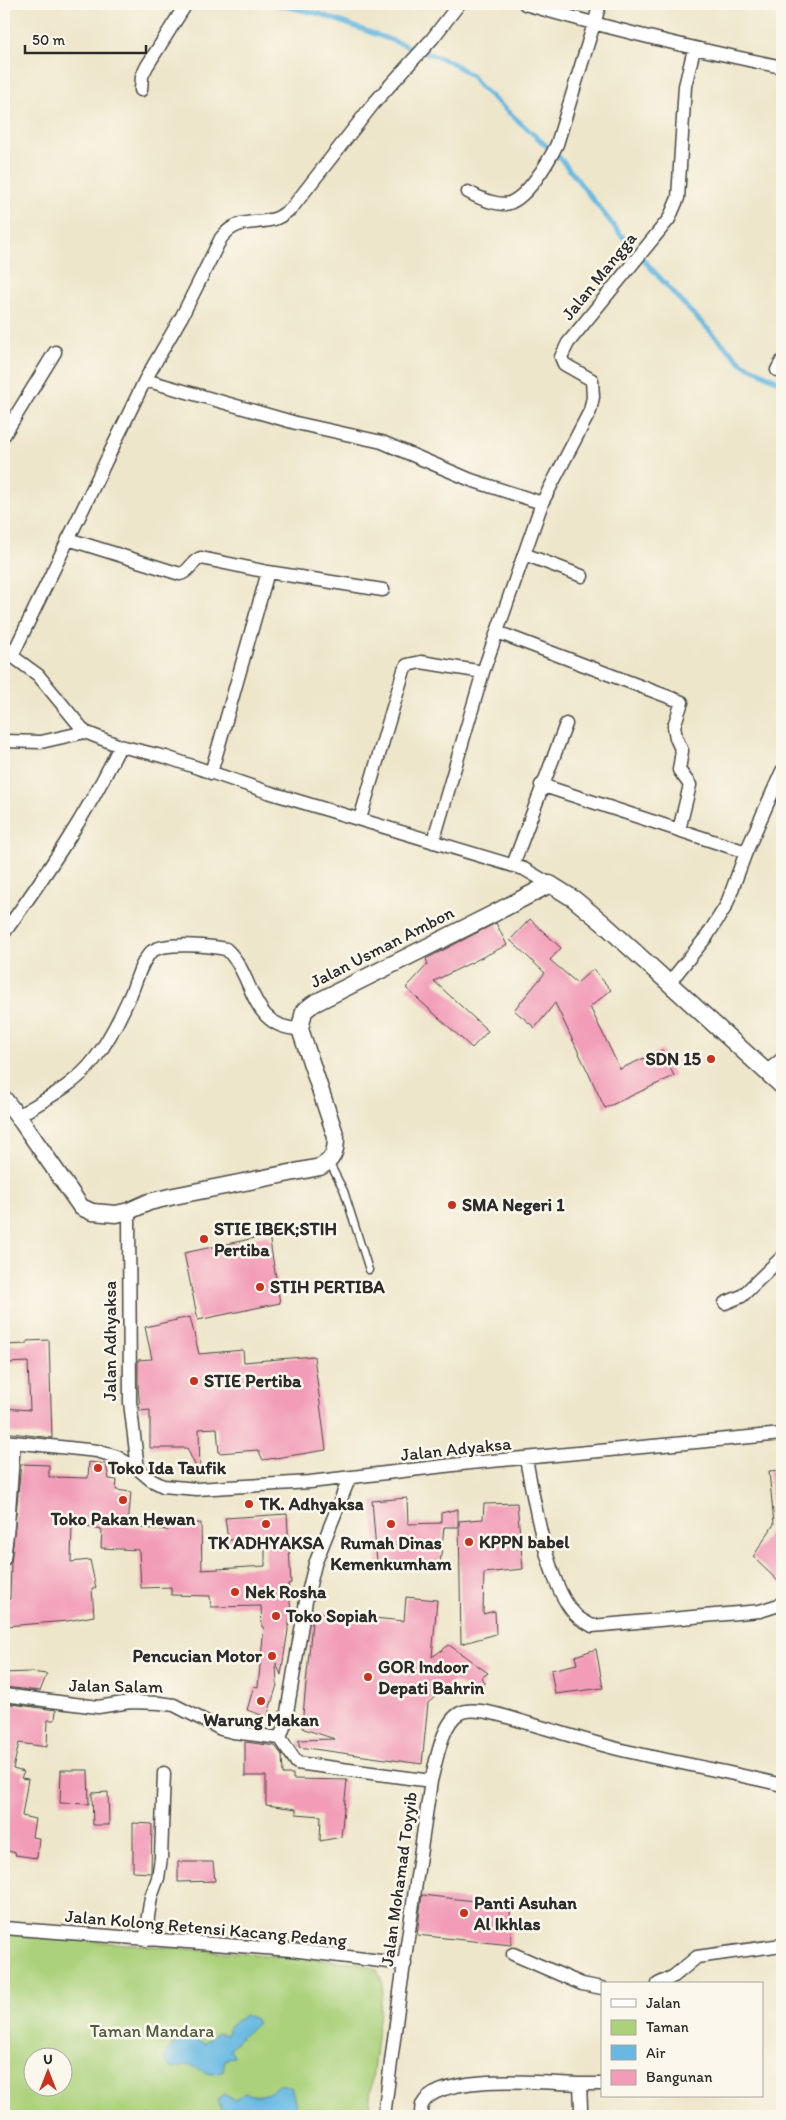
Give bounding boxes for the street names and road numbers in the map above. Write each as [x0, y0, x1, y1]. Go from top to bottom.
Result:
street label: Jalan Mangga [557, 227, 642, 325]
street label: Jalan Usman Ambon [306, 901, 458, 993]
street label: Jalan Adhyaksa [99, 1281, 121, 1401]
street label: Jalan Adyaksa [400, 1432, 513, 1466]
street label: Jalan Salam [69, 1674, 163, 1698]
street label: Jalan Mohamad Toyyib [376, 1790, 422, 1968]
street label: Jalan Kolong Retensi Kacang Pedang [64, 1905, 349, 1951]

